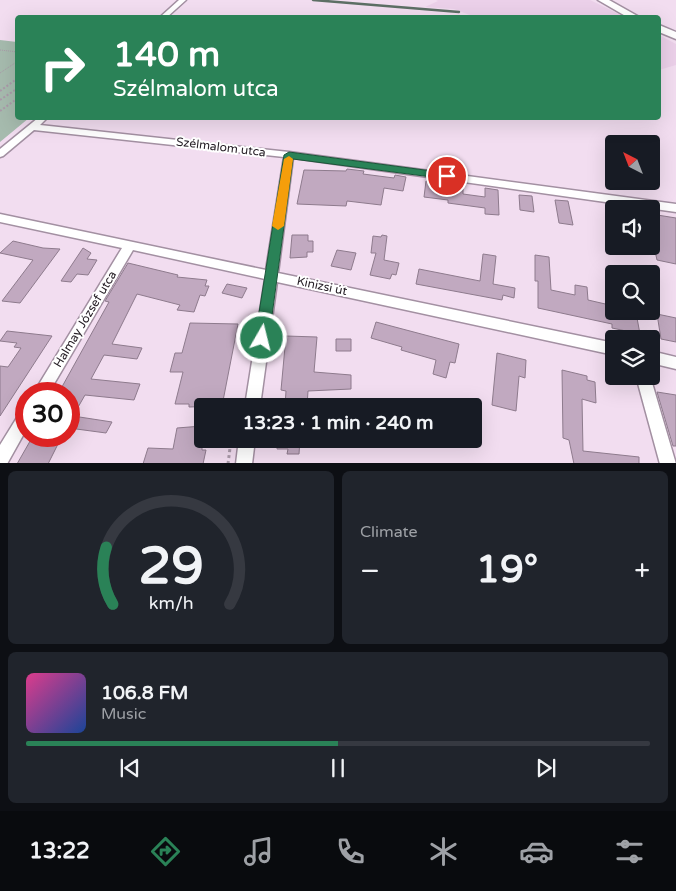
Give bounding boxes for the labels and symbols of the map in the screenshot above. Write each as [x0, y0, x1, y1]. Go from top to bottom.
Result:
street label: Szélmalom utca [175, 135, 267, 159]
north arrow [605, 135, 660, 190]
pin [426, 155, 468, 197]
street label: Halmay József utca [51, 268, 119, 370]
street label: Kinizsi út [296, 274, 349, 298]
position arrow [235, 311, 287, 363]
speed limit sign: 30 [15, 382, 80, 447]

